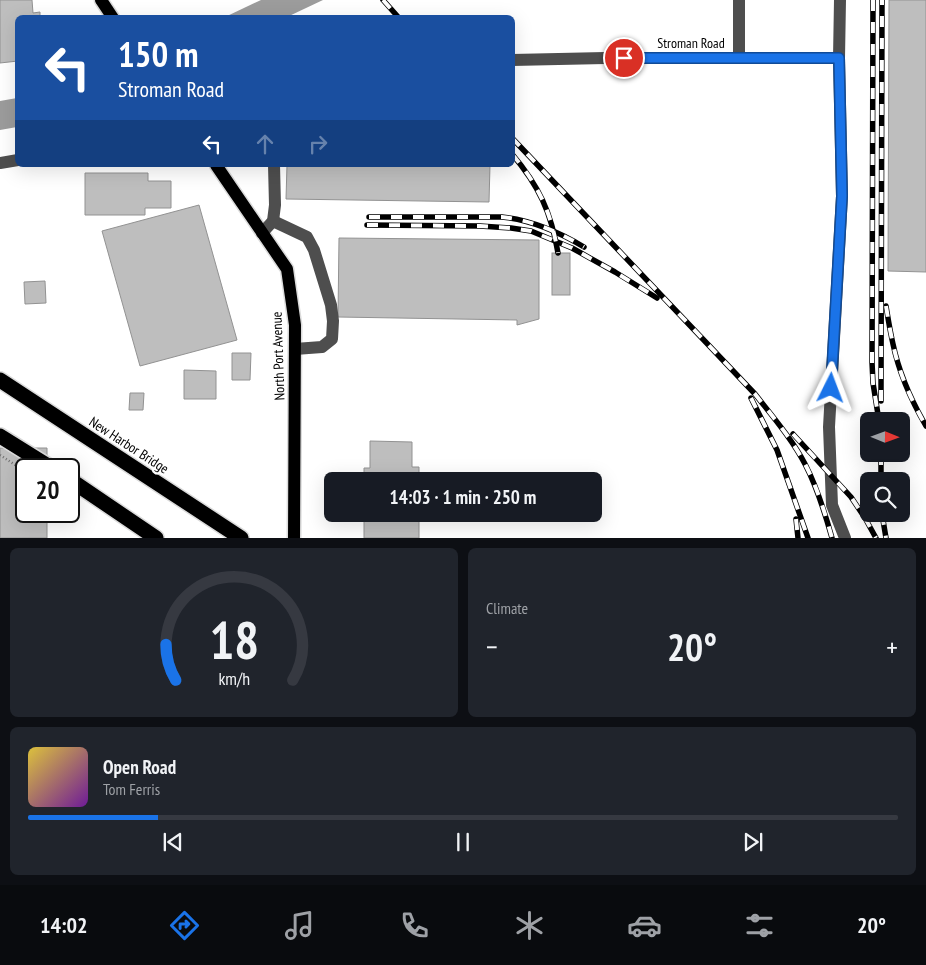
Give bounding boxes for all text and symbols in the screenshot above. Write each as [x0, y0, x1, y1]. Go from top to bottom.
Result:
text: 150 m [118, 31, 199, 77]
street label: Stroman Road [657, 34, 725, 52]
icon: left [35, 35, 100, 100]
pin [603, 37, 645, 79]
icon: arrive [610, 44, 638, 72]
text: Stroman Road [118, 75, 224, 103]
icon: left [198, 130, 226, 158]
icon: ahead [251, 130, 279, 158]
icon: right [304, 130, 332, 158]
street label: North Port Avenue [267, 311, 289, 401]
position arrow [804, 361, 856, 413]
north arrow [860, 412, 910, 462]
map controls [860, 412, 910, 522]
street label: New Harbor Bridge [86, 413, 172, 478]
speed limit sign: 20 [15, 458, 80, 523]
button: search [860, 472, 910, 522]
text: 14:03 · 1 min · 250 m [390, 485, 536, 509]
text: Climate [486, 598, 528, 618]
text: 18 [209, 606, 259, 673]
text: 20° [667, 622, 717, 671]
text: − [486, 628, 498, 665]
text: + [886, 628, 898, 665]
text: km/h [218, 667, 250, 690]
text: Open Road [103, 755, 176, 779]
text: Tom Ferris [103, 779, 160, 799]
icon: previous [159, 828, 187, 856]
icon: pause [449, 828, 477, 856]
icon: next [739, 828, 767, 856]
icon: directions [167, 908, 202, 943]
icon: music [282, 908, 317, 943]
icon: phone [397, 908, 432, 943]
icon: climate [512, 908, 547, 943]
icon: car [627, 908, 662, 943]
icon: filters [742, 908, 777, 943]
text: 14:02 [40, 911, 88, 939]
text: 20° [857, 911, 886, 939]

